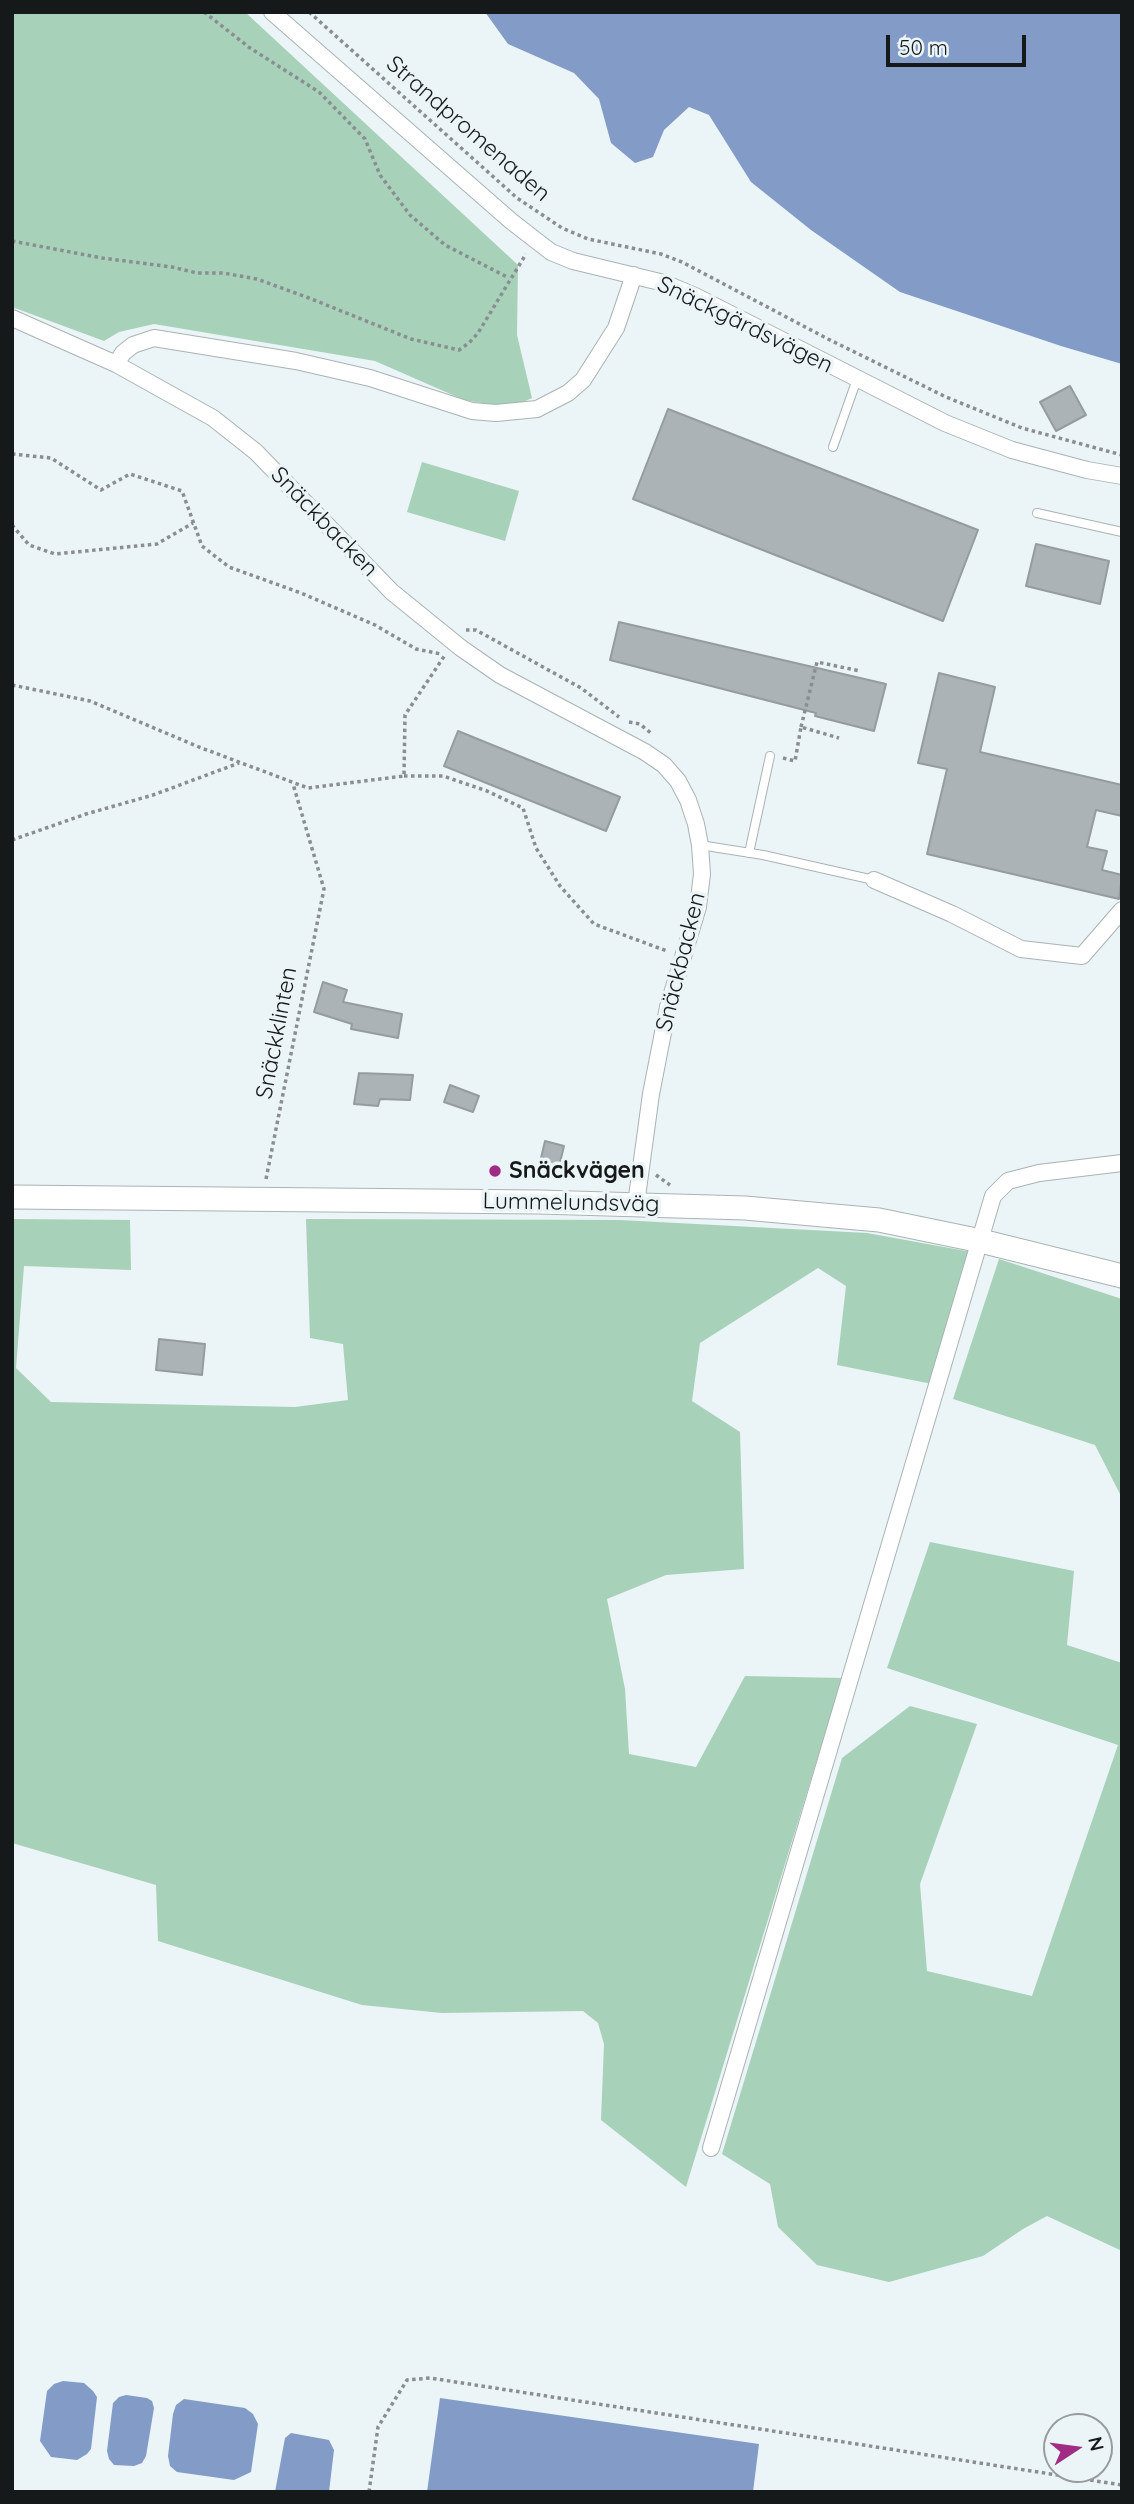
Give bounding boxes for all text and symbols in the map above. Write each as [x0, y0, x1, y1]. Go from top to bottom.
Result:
scale bar [889, 21, 1029, 65]
text: 50 m [899, 34, 948, 60]
street label: Strandpromenaden [380, 50, 556, 208]
street label: Snäckgärdsvägen [653, 271, 837, 379]
street label: Snäckbacken [265, 461, 383, 583]
street label: Snäckbacken [650, 890, 712, 1034]
street label: Snäckklinten [251, 965, 303, 1101]
place label: Snäckvägen [509, 1157, 645, 1185]
marker: Snäckvägen [487, 1163, 503, 1179]
street label: Lummelundsväg [482, 1188, 660, 1218]
north arrow [1043, 2413, 1113, 2483]
text: N [1083, 2434, 1110, 2453]

